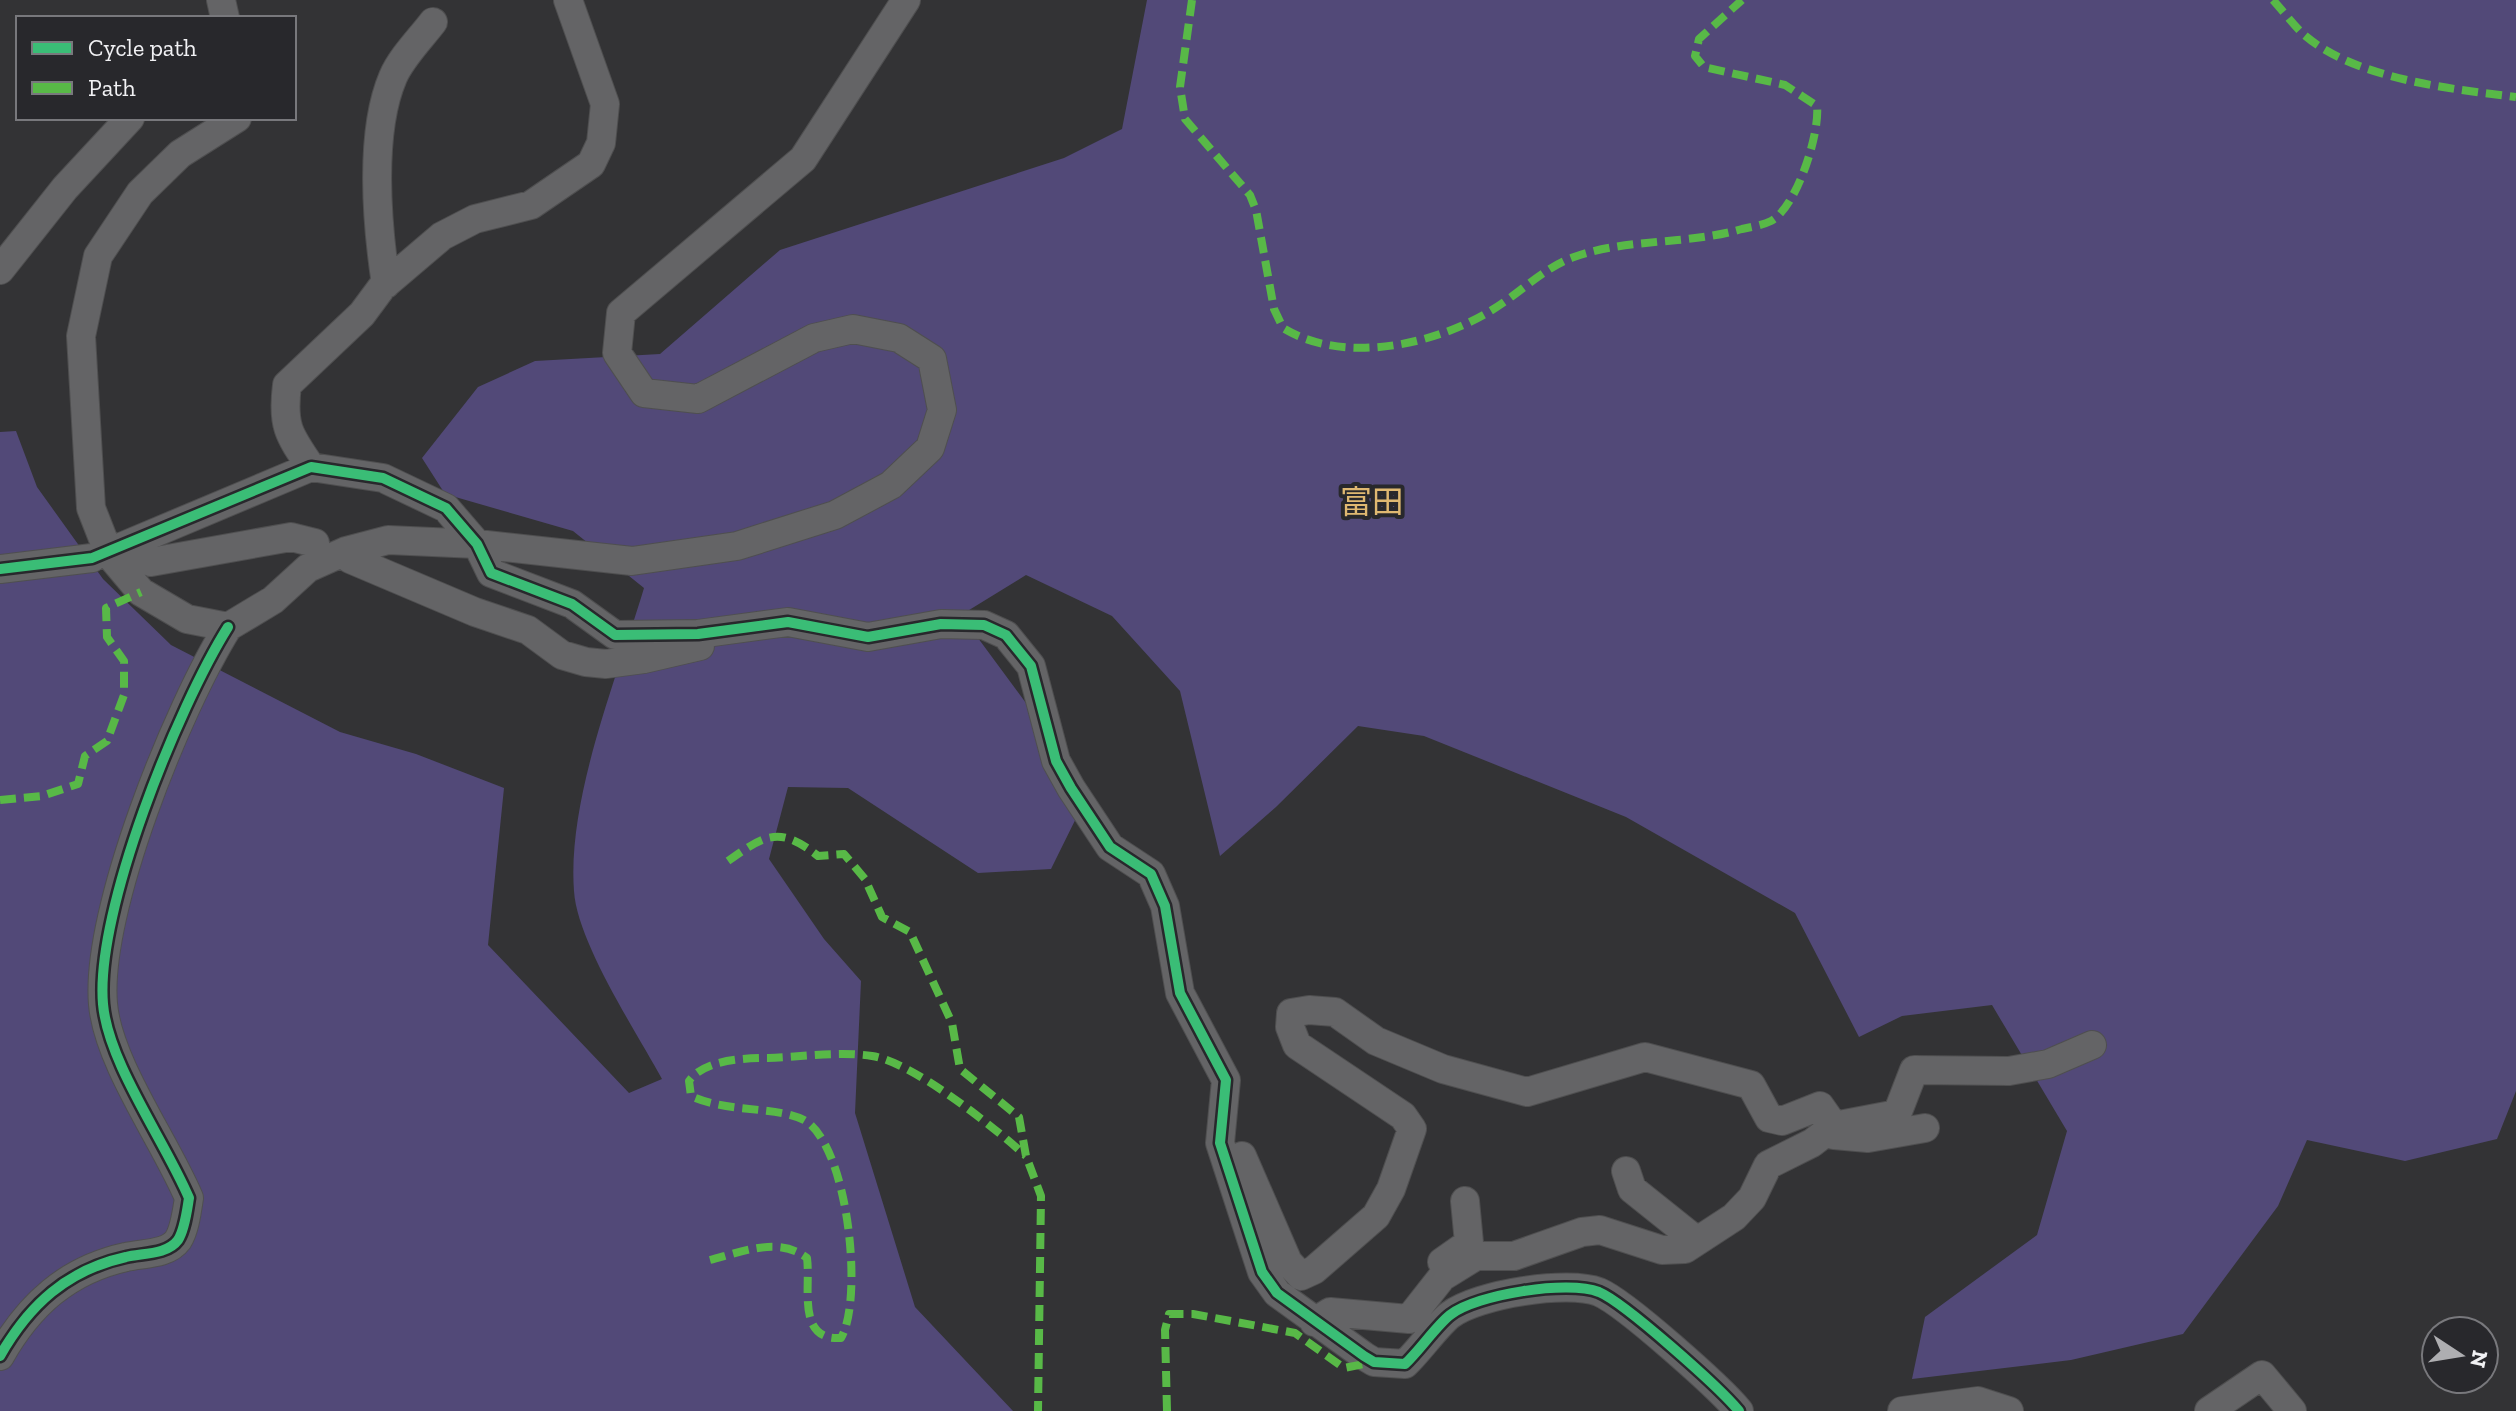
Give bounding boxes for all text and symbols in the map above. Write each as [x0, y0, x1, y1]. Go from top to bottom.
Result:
legend [16, 16, 296, 120]
text: Cycle path [88, 33, 197, 62]
text: Path [88, 73, 136, 102]
district label: 富田 [1340, 483, 1404, 521]
north arrow [2420, 1315, 2500, 1395]
text: N [2464, 1348, 2494, 1370]

